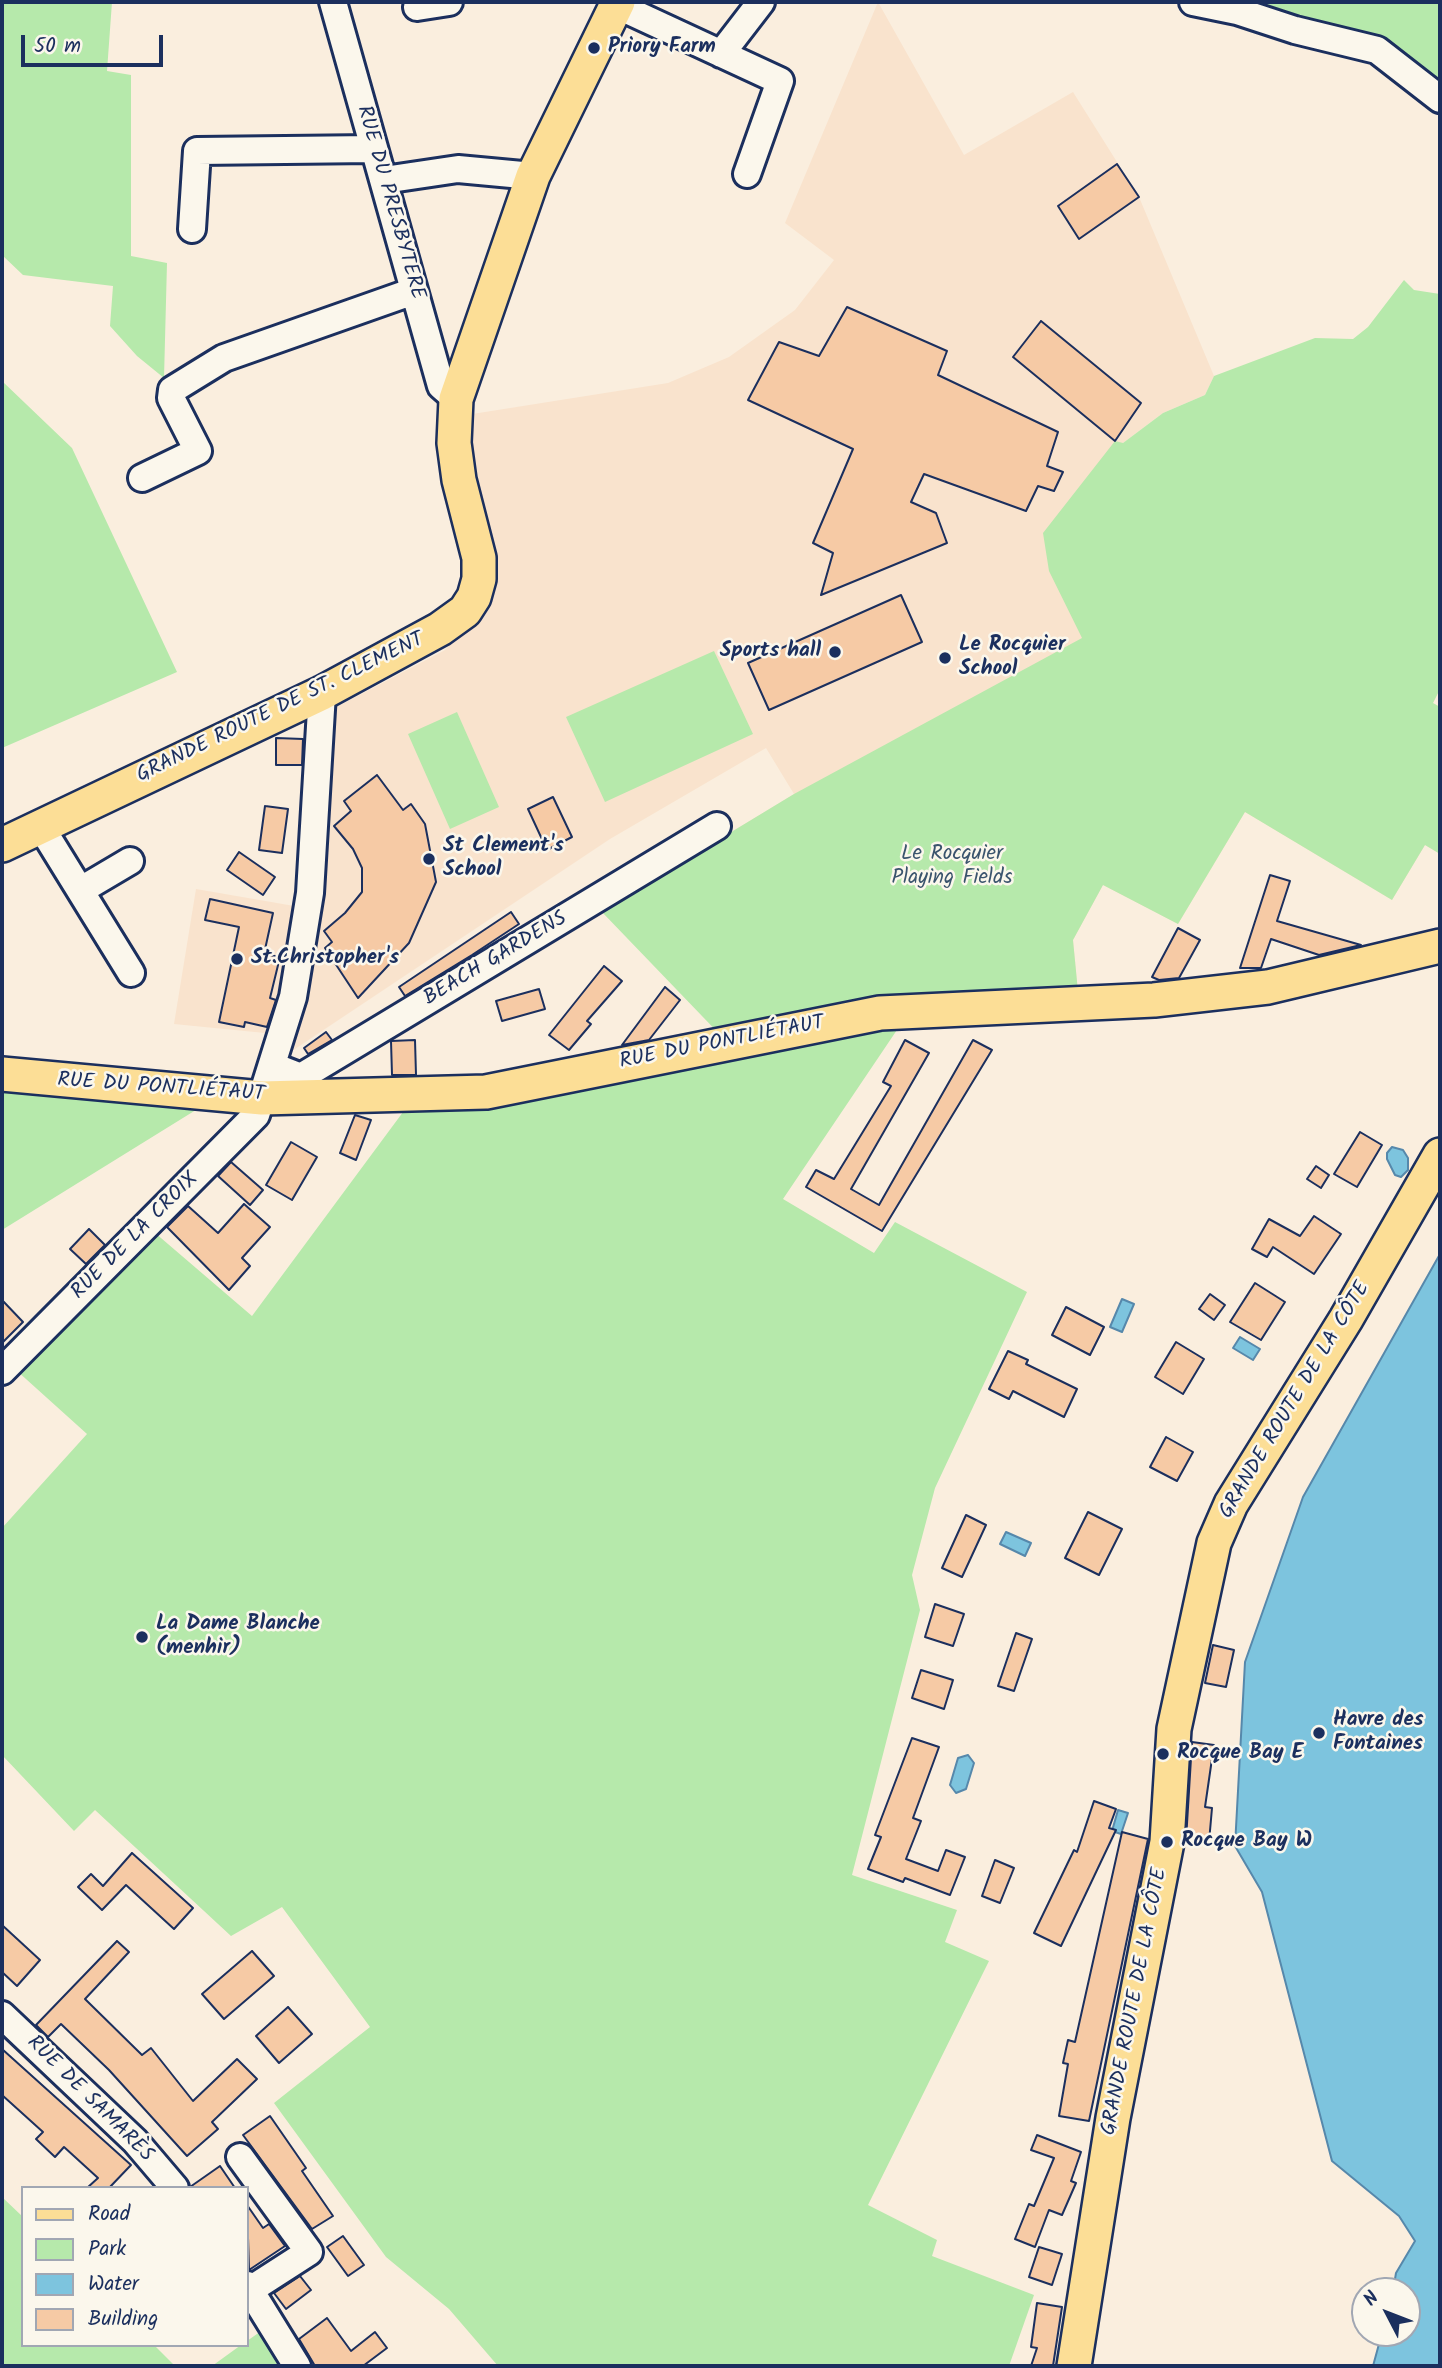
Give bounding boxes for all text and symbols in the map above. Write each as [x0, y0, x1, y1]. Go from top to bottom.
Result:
scale bar [24, 21, 166, 65]
text: 50 m [34, 30, 81, 63]
place label: Priory Farm [608, 35, 716, 61]
marker: Priory Farm [586, 40, 602, 56]
street label: RUE DU PRESBYTERE [349, 103, 429, 303]
street label: GRANDE ROUTE DE ST. CLEMENT [133, 628, 429, 790]
place label: Le Rocquier School [959, 633, 1066, 683]
place label: Sports hall [720, 639, 821, 665]
marker: Sports hall [827, 644, 843, 660]
marker: Le Rocquier School [937, 650, 953, 666]
place label: St Clement's School [443, 834, 564, 884]
park label: Le Rocquier Playing Fields [892, 842, 1012, 892]
marker: St Clement's School [421, 851, 437, 867]
street label: BEACH GARDENS [420, 907, 572, 1013]
place label: St.Christopher's [251, 946, 399, 972]
marker: St.Christopher's [229, 951, 245, 967]
street label: RUE DU PONTLIÉTAUT [618, 1012, 826, 1076]
street label: RUE DU PONTLIÉTAUT [56, 1069, 266, 1109]
street label: RUE DE LA CROIX [67, 1168, 205, 1306]
street label: GRANDE ROUTE DE LA CÔTE [1215, 1278, 1377, 1524]
place label: La Dame Blanche (menhir) [156, 1612, 320, 1662]
marker: La Dame Blanche (menhir) [134, 1629, 150, 1645]
place label: Havre des Fontaines [1333, 1708, 1424, 1758]
marker: Havre des Fontaines [1311, 1725, 1327, 1741]
place label: Rocque Bay E [1177, 1741, 1303, 1767]
marker: Rocque Bay E [1155, 1746, 1171, 1762]
place label: Rocque Bay W [1181, 1829, 1312, 1855]
marker: Rocque Bay W [1159, 1834, 1175, 1850]
street label: GRANDE ROUTE DE LA CÔTE [1098, 1866, 1174, 2138]
street label: RUE DE SAMARÈS [20, 2031, 158, 2169]
legend [21, 2186, 248, 2347]
text: Road [88, 2198, 130, 2231]
text: Park [88, 2233, 126, 2266]
text: Water [88, 2268, 139, 2301]
north arrow [1351, 2277, 1421, 2347]
text: N [1357, 2285, 1387, 2314]
text: Building [88, 2303, 158, 2336]

